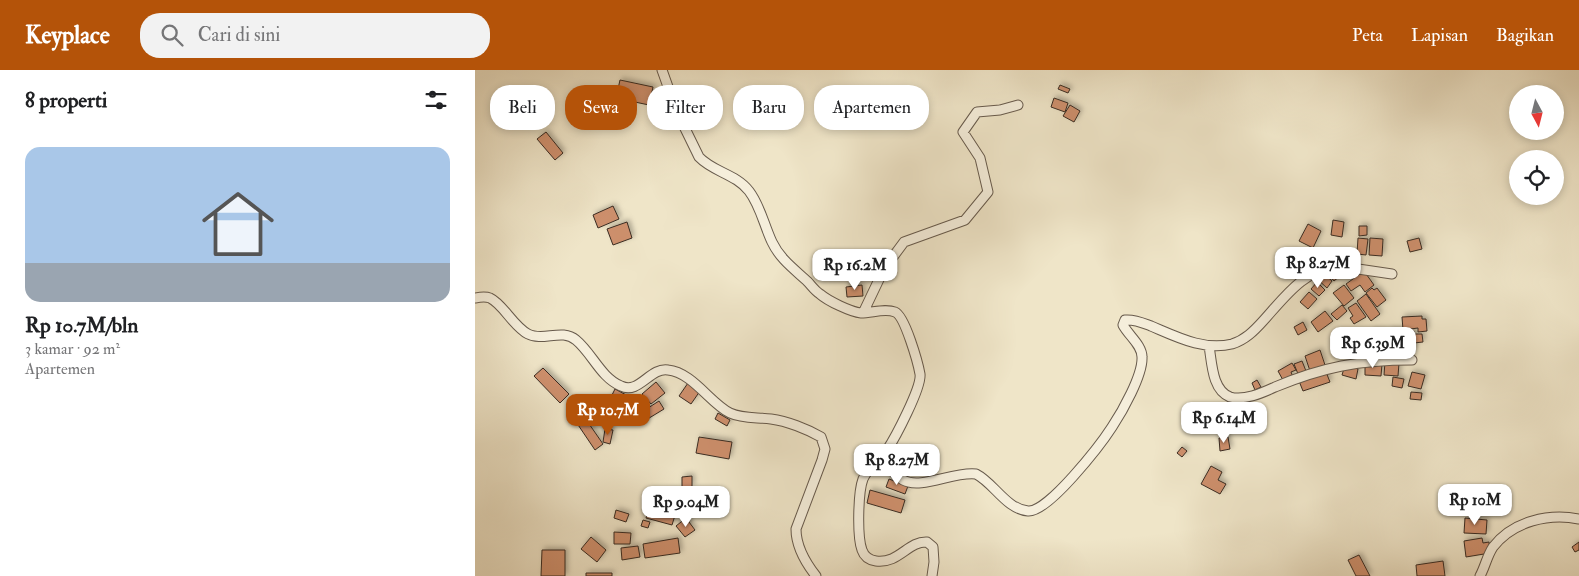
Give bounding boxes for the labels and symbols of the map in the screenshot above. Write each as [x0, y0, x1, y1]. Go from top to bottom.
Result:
north arrow [1509, 85, 1564, 140]
pin: Rp 8.27M [1266, 246, 1370, 289]
pin: Rp 16.2M [803, 248, 907, 291]
pin: Rp 6.39M [1321, 326, 1425, 369]
pin: Rp 10.7M [556, 394, 660, 436]
pin: Rp 6.14M [1172, 402, 1276, 444]
pin: Rp 8.27M [845, 444, 949, 486]
pin: Rp 10M [1434, 484, 1516, 526]
pin: Rp 9.04M [634, 486, 738, 528]

